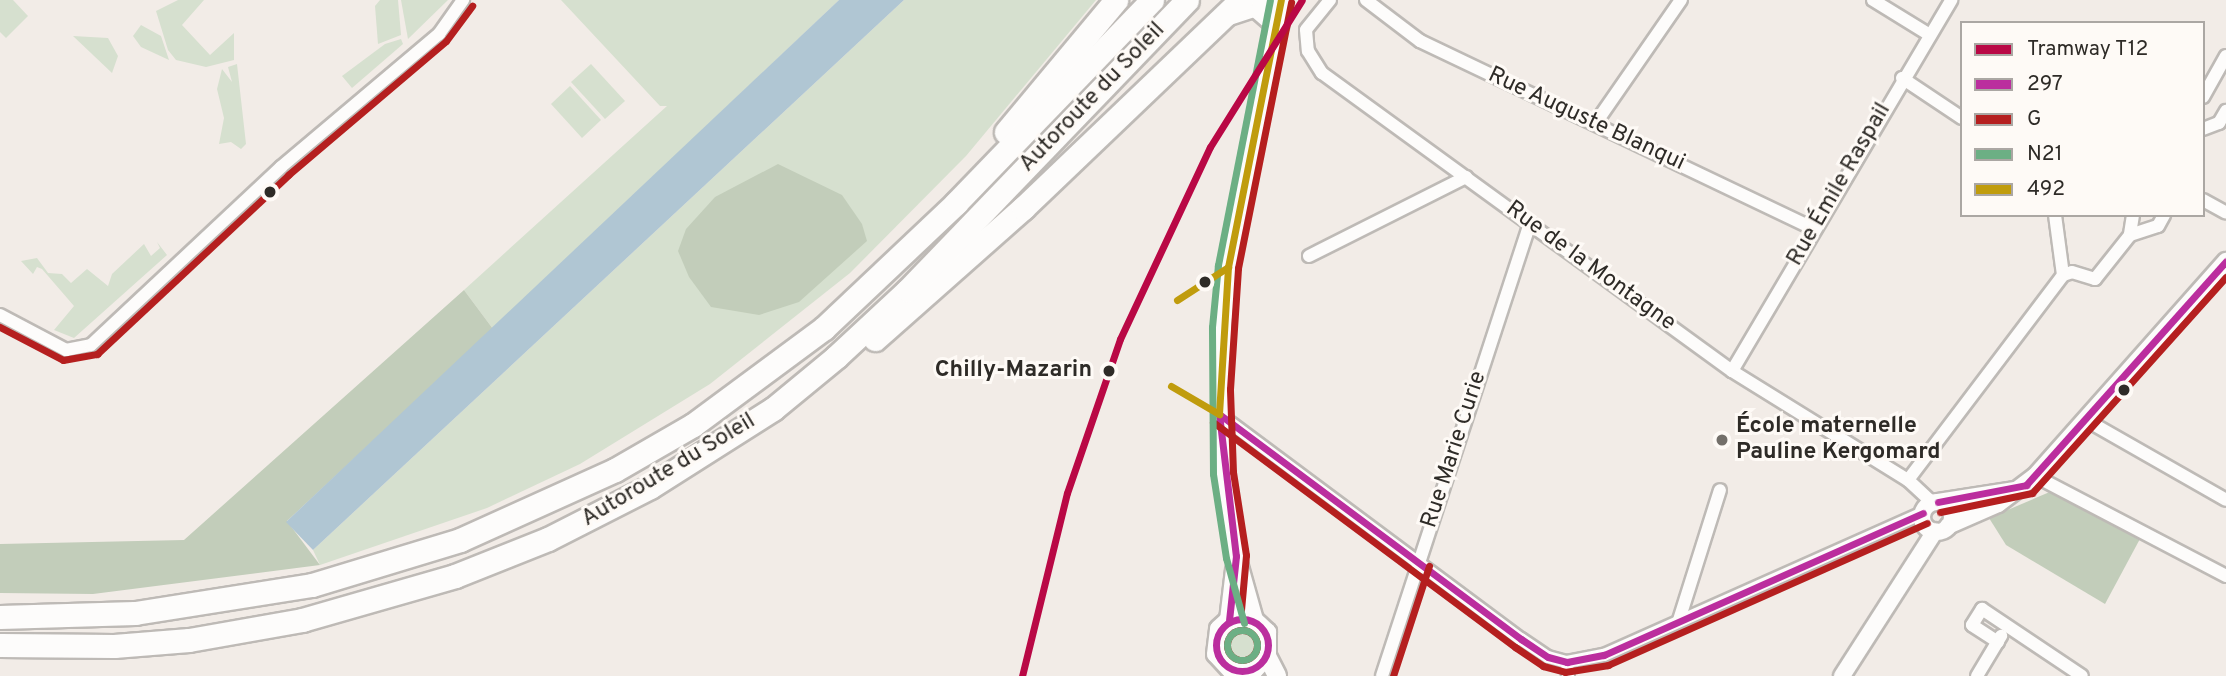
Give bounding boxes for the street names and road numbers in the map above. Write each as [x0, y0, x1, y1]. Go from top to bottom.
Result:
street label: Autoroute du Soleil [1014, 17, 1172, 179]
street label: Rue Auguste Blanqui [1483, 62, 1689, 178]
street label: Rue Émile Raspail [1782, 99, 1898, 271]
street label: Rue de la Montagne [1500, 196, 1680, 338]
street label: Rue Marie Curie [1417, 368, 1493, 532]
street label: Autoroute du Soleil [577, 408, 761, 534]

